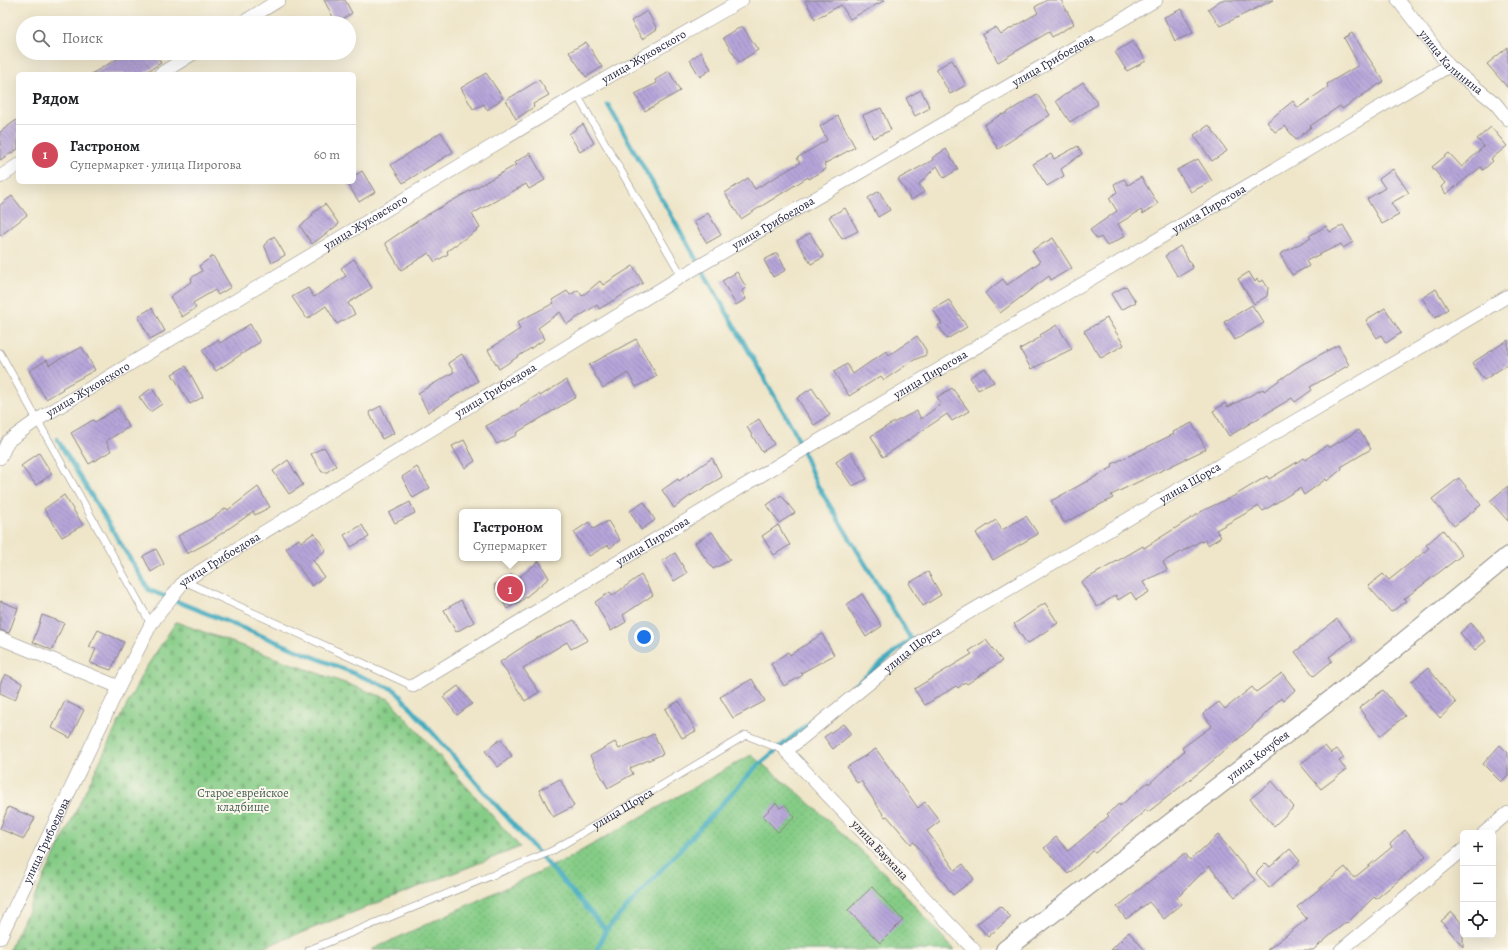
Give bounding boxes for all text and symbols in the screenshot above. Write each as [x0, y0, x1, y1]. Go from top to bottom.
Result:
search box [16, 16, 356, 60]
street label: улица Калинина [1415, 25, 1487, 99]
street label: улица Жуковского [598, 26, 689, 88]
icon: search [30, 27, 52, 49]
text: Поиск [62, 28, 103, 48]
street label: улица Грибоедова [1008, 29, 1098, 91]
text: Рядом [32, 87, 79, 110]
text: Гастроном [70, 136, 140, 156]
text: 1 [43, 146, 47, 163]
text: 60 m [314, 146, 340, 163]
text: Супермаркет · улица Пирогова [70, 156, 242, 173]
street label: улица Пирогова [1168, 180, 1249, 237]
street label: улица Жуковского [320, 191, 410, 254]
street label: улица Грибоедова [728, 192, 818, 254]
street label: улица Пирогова [890, 346, 971, 403]
street label: улица Жуковского [42, 358, 133, 421]
street label: улица Грибоедова [451, 359, 540, 422]
street label: улица Щорса [1155, 458, 1224, 507]
popup [459, 509, 561, 561]
street label: улица Пирогова [612, 512, 693, 570]
text: Гастроном [473, 517, 543, 537]
street label: улица Грибоедова [174, 528, 263, 591]
text: Супермаркет [473, 537, 547, 554]
pin: 1 [497, 574, 523, 604]
street label: улица Щорса [879, 622, 945, 677]
your location [634, 627, 654, 647]
street label: улица Кочубея [1223, 726, 1293, 785]
street label: улица Щорса [589, 784, 657, 834]
park label: Старое еврейское кладбище [197, 785, 289, 815]
street label: улица Грибоедова [19, 795, 74, 887]
street label: улица Баумана [847, 816, 912, 884]
map controls [1460, 830, 1496, 938]
button: + [1460, 830, 1496, 866]
button: − [1460, 866, 1496, 902]
button: locate [1460, 902, 1496, 938]

